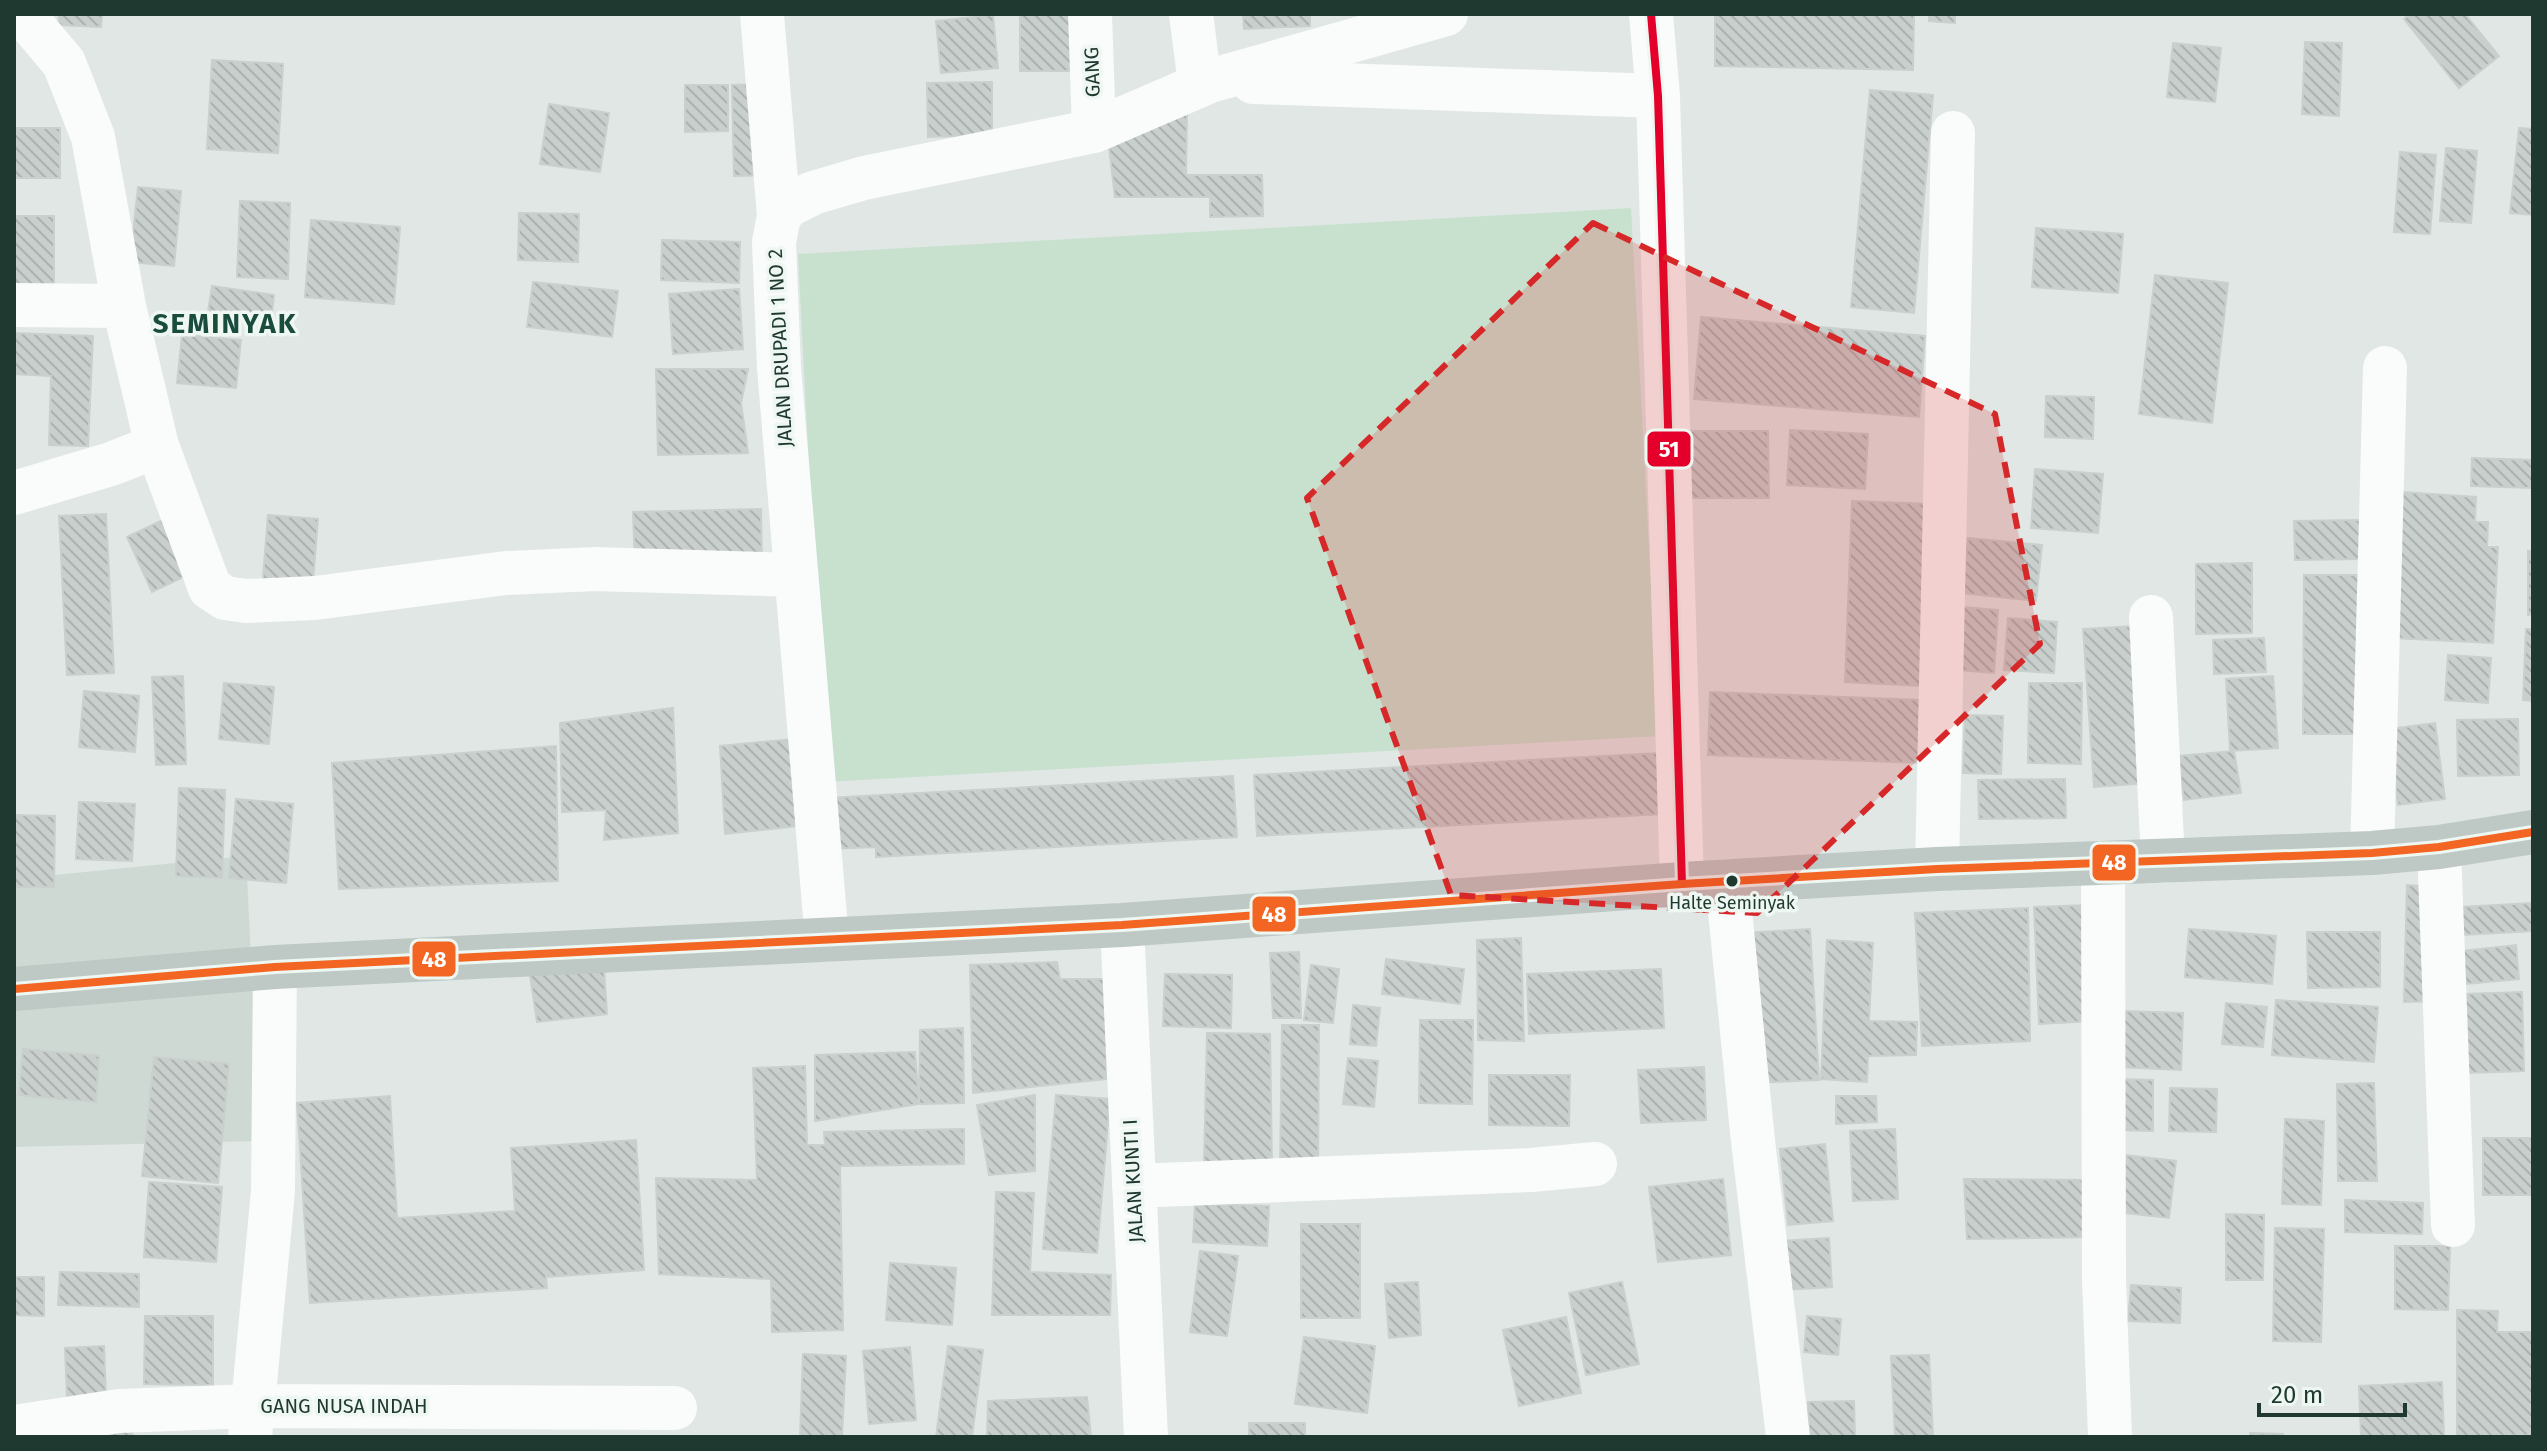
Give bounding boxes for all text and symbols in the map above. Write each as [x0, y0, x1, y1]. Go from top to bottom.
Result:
street label: GANG [1079, 46, 1105, 98]
street label: JALAN DRUPADI 1 NO 2 [763, 248, 797, 448]
district label: SEMINYAK [153, 307, 297, 340]
line badge: 51 [1646, 430, 1692, 468]
text: 51 [1659, 436, 1679, 463]
line badge: 48 [2091, 843, 2137, 882]
text: 48 [2101, 849, 2127, 876]
marker: Halte Seminyak [1724, 873, 1740, 889]
place label: Halte Seminyak [1669, 892, 1796, 914]
line badge: 48 [1251, 895, 1297, 933]
text: 48 [1261, 901, 1287, 928]
line badge: 48 [411, 940, 457, 978]
text: 48 [421, 946, 447, 973]
street label: JALAN KUNTI I [1118, 1118, 1148, 1244]
scale bar [2259, 1367, 2405, 1417]
text: 20 m [2271, 1381, 2323, 1409]
street label: GANG NUSA INDAH [260, 1394, 428, 1418]

